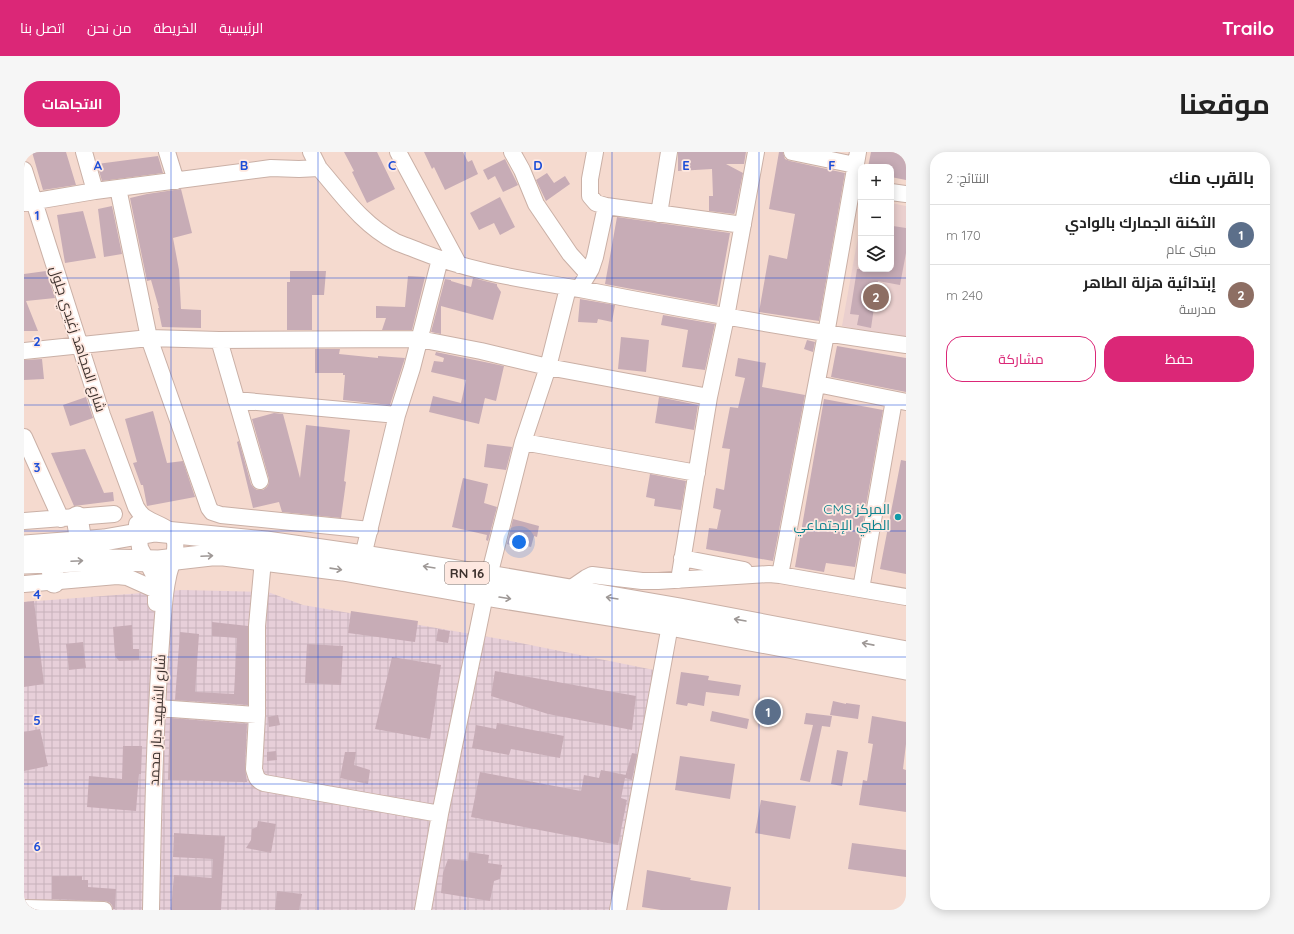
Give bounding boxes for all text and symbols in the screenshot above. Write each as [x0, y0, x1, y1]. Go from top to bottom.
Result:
text: Trailo [1222, 16, 1274, 40]
text: اتصل بنا [20, 19, 65, 37]
text: من نحن [87, 19, 132, 37]
text: الخريطة [154, 19, 197, 37]
text: الرئيسية [219, 19, 263, 37]
button: الاتجاهات [24, 81, 120, 127]
text: موقعنا [1179, 86, 1270, 121]
text: A [94, 157, 103, 173]
text: B [240, 157, 248, 173]
text: C [388, 157, 396, 173]
text: D [533, 157, 543, 173]
text: E [682, 157, 690, 173]
text: F [828, 157, 836, 173]
map controls [858, 164, 894, 272]
button: + [858, 164, 894, 200]
text: بالقرب منك [1169, 167, 1254, 188]
text: النتائج: 2 [946, 170, 989, 186]
button: − [858, 200, 894, 236]
text: 1 [34, 207, 40, 223]
text: الثكنة الجمارك بالوادي [1065, 213, 1216, 232]
text: 170 m [946, 227, 981, 243]
text: 1 [1238, 227, 1244, 243]
button: layers [858, 236, 894, 272]
text: مبنى عام [1166, 241, 1216, 257]
street label: شارع المجاهد زغيدي جلول [43, 264, 110, 415]
text: إبتدائية هزلة الطاهر [1083, 273, 1216, 292]
pin: 2 [863, 282, 889, 312]
text: 240 m [946, 287, 983, 303]
text: 2 [1237, 287, 1245, 303]
text: مدرسة [1179, 301, 1216, 317]
text: 2 [33, 333, 41, 349]
button: مشاركة [946, 336, 1096, 382]
button: حفظ [1104, 336, 1254, 382]
text: 3 [34, 459, 41, 475]
place label: CMS المركز الطبي الإجتماعي [794, 500, 890, 537]
marker: CMS المركز الطبي الإجتماعي [893, 512, 903, 522]
your location [509, 532, 529, 552]
one-way arrow [200, 552, 213, 559]
one-way arrow [70, 557, 83, 565]
one-way arrow [422, 562, 435, 570]
road number: RN 16 [445, 562, 489, 584]
one-way arrow [329, 565, 342, 573]
text: 4 [33, 586, 41, 602]
one-way arrow [606, 594, 619, 602]
one-way arrow [498, 595, 511, 603]
one-way arrow [734, 616, 747, 624]
one-way arrow [862, 640, 875, 648]
street label: شارع الشهيد دبار محمد [145, 654, 169, 786]
pin: 1 [755, 697, 781, 727]
text: 5 [33, 712, 41, 728]
text: 6 [33, 838, 41, 854]

